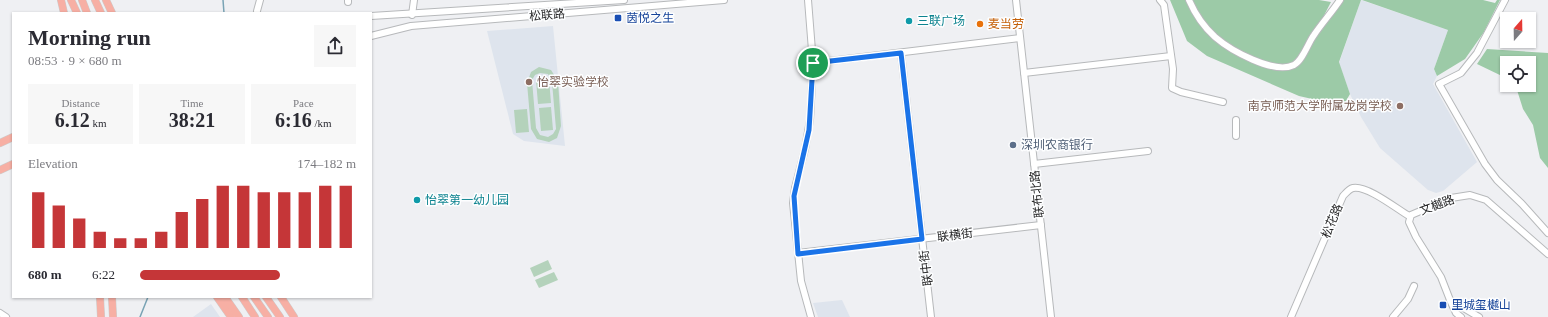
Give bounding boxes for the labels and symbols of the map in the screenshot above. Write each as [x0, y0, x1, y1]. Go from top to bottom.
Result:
street label: 松联路 [528, 6, 566, 24]
place label: 茵悦之生 [626, 11, 674, 25]
north arrow [1500, 12, 1536, 48]
marker: 茵悦之生 [613, 13, 623, 23]
place label: 三联广场 [917, 14, 965, 28]
marker: 三联广场 [904, 16, 914, 26]
place label: 麦当劳 [988, 17, 1024, 31]
marker: 麦当劳 [975, 19, 985, 29]
pin [796, 46, 830, 80]
place label: 怡翠实验学校 [537, 75, 609, 89]
marker: 怡翠实验学校 [524, 77, 534, 87]
place label: 南京师范大学附属龙岗学校 [1248, 99, 1392, 113]
marker: 南京师范大学附属龙岗学校 [1395, 101, 1405, 111]
place label: 深圳农商银行 [1021, 138, 1093, 152]
marker: 深圳农商银行 [1008, 140, 1018, 150]
street label: 联布北路 [1028, 169, 1046, 219]
street label: 文樾路 [1418, 192, 1456, 218]
place label: 怡翠第一幼儿园 [425, 193, 509, 207]
marker: 怡翠第一幼儿园 [412, 195, 422, 205]
street label: 松花路 [1319, 202, 1345, 240]
street label: 联横街 [936, 226, 974, 244]
street label: 联中街 [917, 249, 935, 287]
place label: 里城玺樾山 [1451, 298, 1511, 312]
marker: 里城玺樾山 [1438, 300, 1448, 310]

